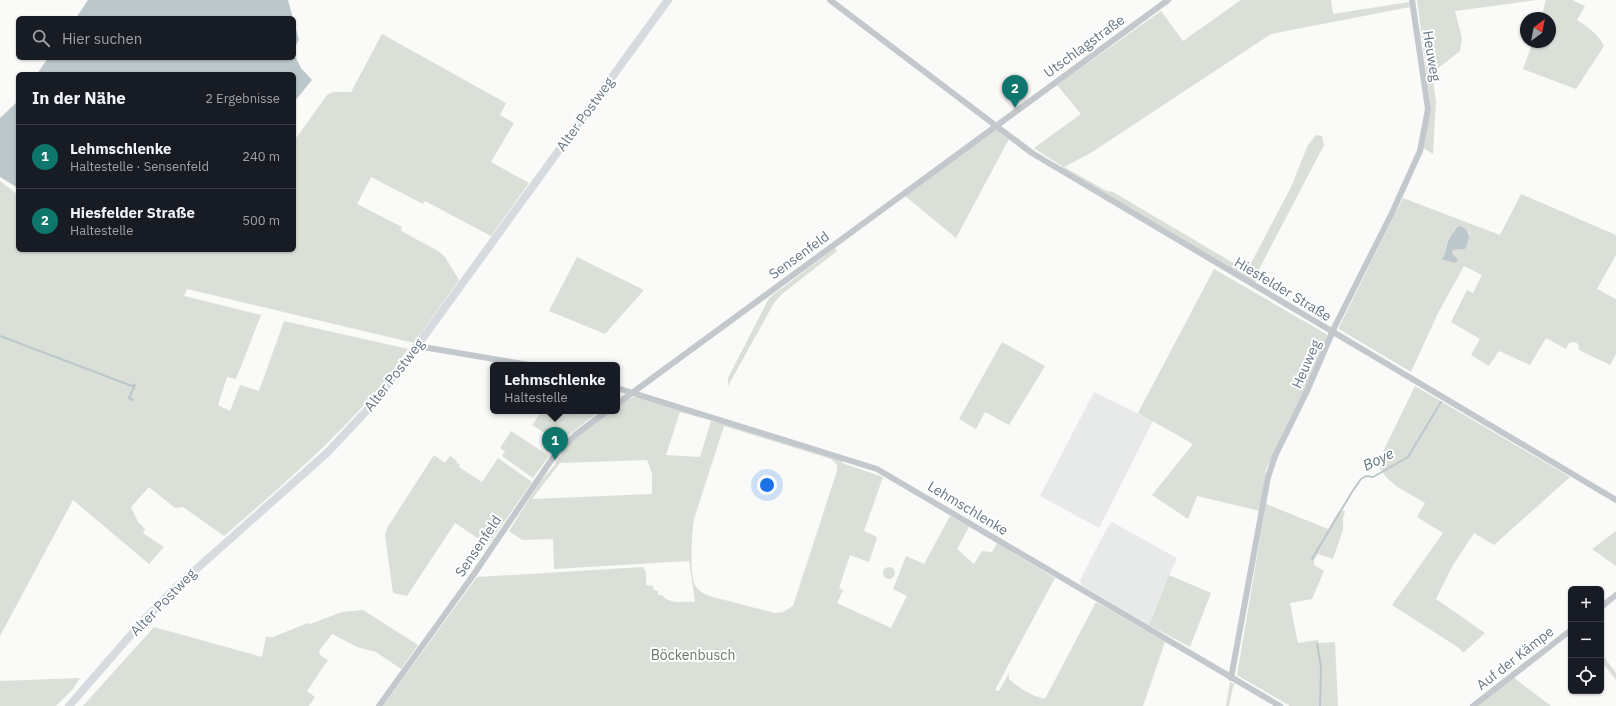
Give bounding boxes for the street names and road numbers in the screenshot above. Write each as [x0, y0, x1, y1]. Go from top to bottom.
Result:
street label: Utschlagstraße [1040, 10, 1128, 81]
street label: Heuweg [1419, 29, 1445, 83]
street label: Alter Postweg [552, 73, 618, 155]
street label: Sensenfeld [765, 227, 833, 283]
street label: Hiesfelder Straße [1231, 253, 1335, 325]
street label: Alter Postweg [360, 335, 428, 415]
street label: Heuweg [1287, 336, 1325, 391]
street label: Lehmschlenke [924, 477, 1012, 539]
street label: Sensenfeld [451, 512, 505, 580]
street label: Alter Postweg [126, 564, 200, 640]
street label: Auf der Kämpe [1473, 622, 1558, 694]

